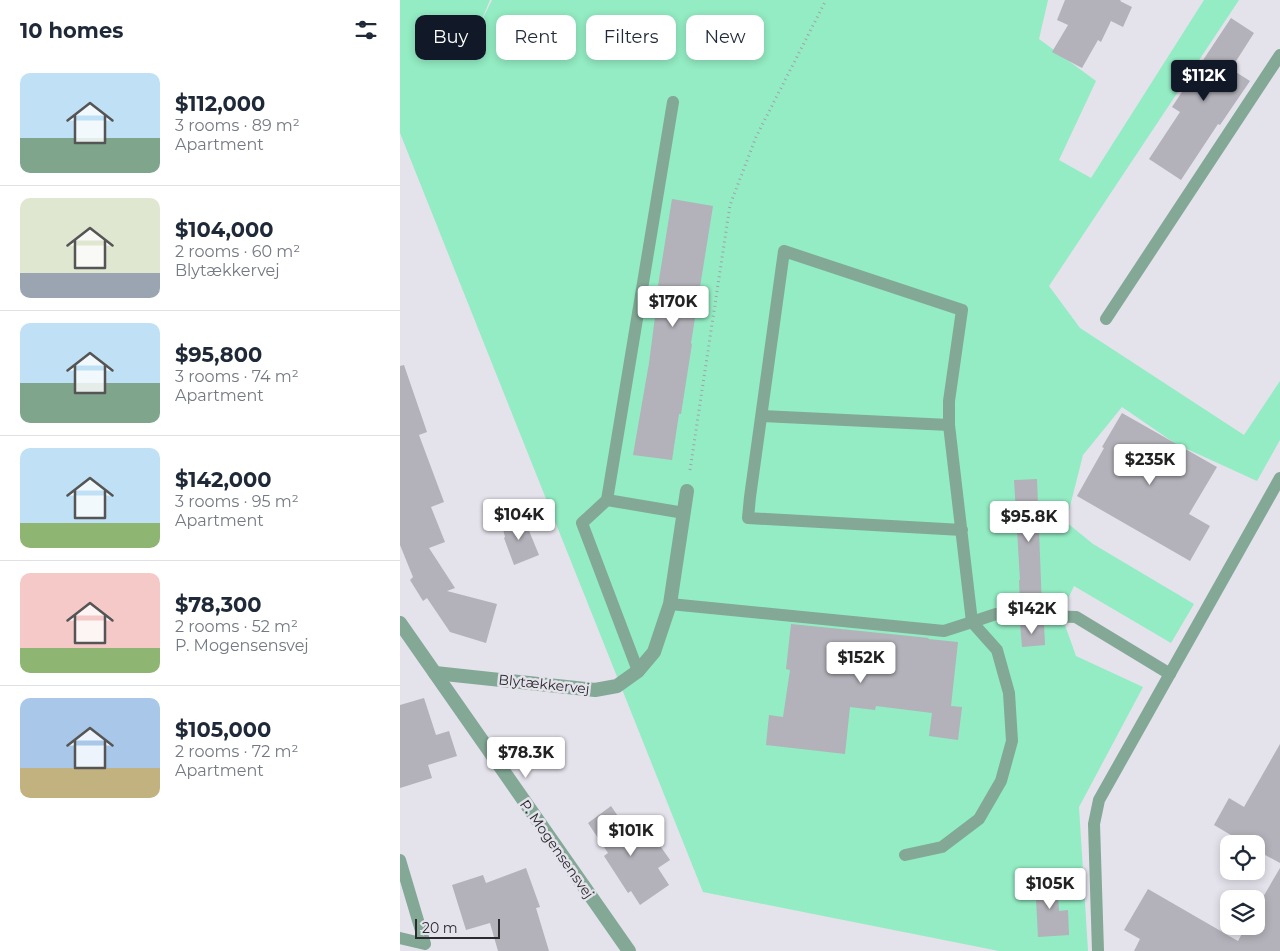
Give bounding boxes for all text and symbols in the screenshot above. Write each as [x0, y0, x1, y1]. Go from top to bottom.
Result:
chip: Buy [415, 15, 486, 60]
chip: Rent [496, 15, 576, 60]
chip: Filters [586, 15, 676, 60]
chip: New [686, 15, 764, 60]
icon: filters [352, 16, 380, 44]
text: 10 homes [20, 18, 123, 43]
pin: $112K [1169, 59, 1239, 102]
text: $112K [1182, 66, 1226, 85]
text: $112,000 [175, 91, 265, 116]
icon: home [60, 93, 120, 153]
text: 3 rooms · 89 m² [175, 116, 300, 135]
text: Apartment [175, 135, 264, 154]
text: $104,000 [175, 217, 274, 242]
icon: home [60, 218, 120, 278]
text: 2 rooms · 60 m² [175, 242, 300, 261]
text: Blytækkervej [175, 261, 280, 280]
pin: $170K [638, 286, 708, 328]
text: $170K [649, 292, 697, 311]
text: $95,800 [175, 342, 262, 367]
icon: home [60, 343, 120, 403]
text: 3 rooms · 74 m² [175, 367, 299, 386]
text: Apartment [175, 386, 264, 405]
pin: $235K [1115, 444, 1185, 486]
text: $235K [1125, 450, 1175, 469]
text: $142,000 [175, 467, 272, 492]
icon: home [60, 468, 120, 528]
text: 3 rooms · 95 m² [175, 492, 299, 511]
pin: $104K [484, 498, 554, 541]
pin: $95.8K [988, 500, 1070, 543]
text: $104K [494, 505, 544, 524]
text: $95.8K [1001, 507, 1057, 526]
text: Apartment [175, 511, 264, 530]
text: $78,300 [175, 592, 262, 617]
pin: $142K [997, 592, 1067, 635]
icon: home [60, 593, 120, 653]
text: $142K [1008, 599, 1056, 618]
text: 2 rooms · 52 m² [175, 617, 298, 636]
text: P. Mogensensvej [175, 636, 309, 655]
pin: $152K [826, 642, 896, 684]
text: $152K [837, 648, 885, 667]
street label: Blytækkervej [498, 670, 590, 698]
text: $105,000 [175, 717, 271, 742]
icon: home [60, 718, 120, 778]
pin: $78.3K [485, 736, 567, 779]
text: 2 rooms · 72 m² [175, 742, 298, 761]
text: $78.3K [498, 743, 554, 762]
text: Apartment [175, 761, 264, 780]
street label: P. Mogensensvej [516, 796, 598, 902]
pin: $101K [596, 814, 666, 857]
text: $101K [608, 821, 654, 840]
map controls [1220, 835, 1265, 935]
button: locate [1220, 835, 1265, 880]
pin: $105K [1015, 868, 1085, 910]
text: $105K [1026, 874, 1074, 893]
button: layers [1220, 890, 1265, 935]
scale bar [415, 916, 500, 939]
text: 20 m [422, 919, 458, 937]

